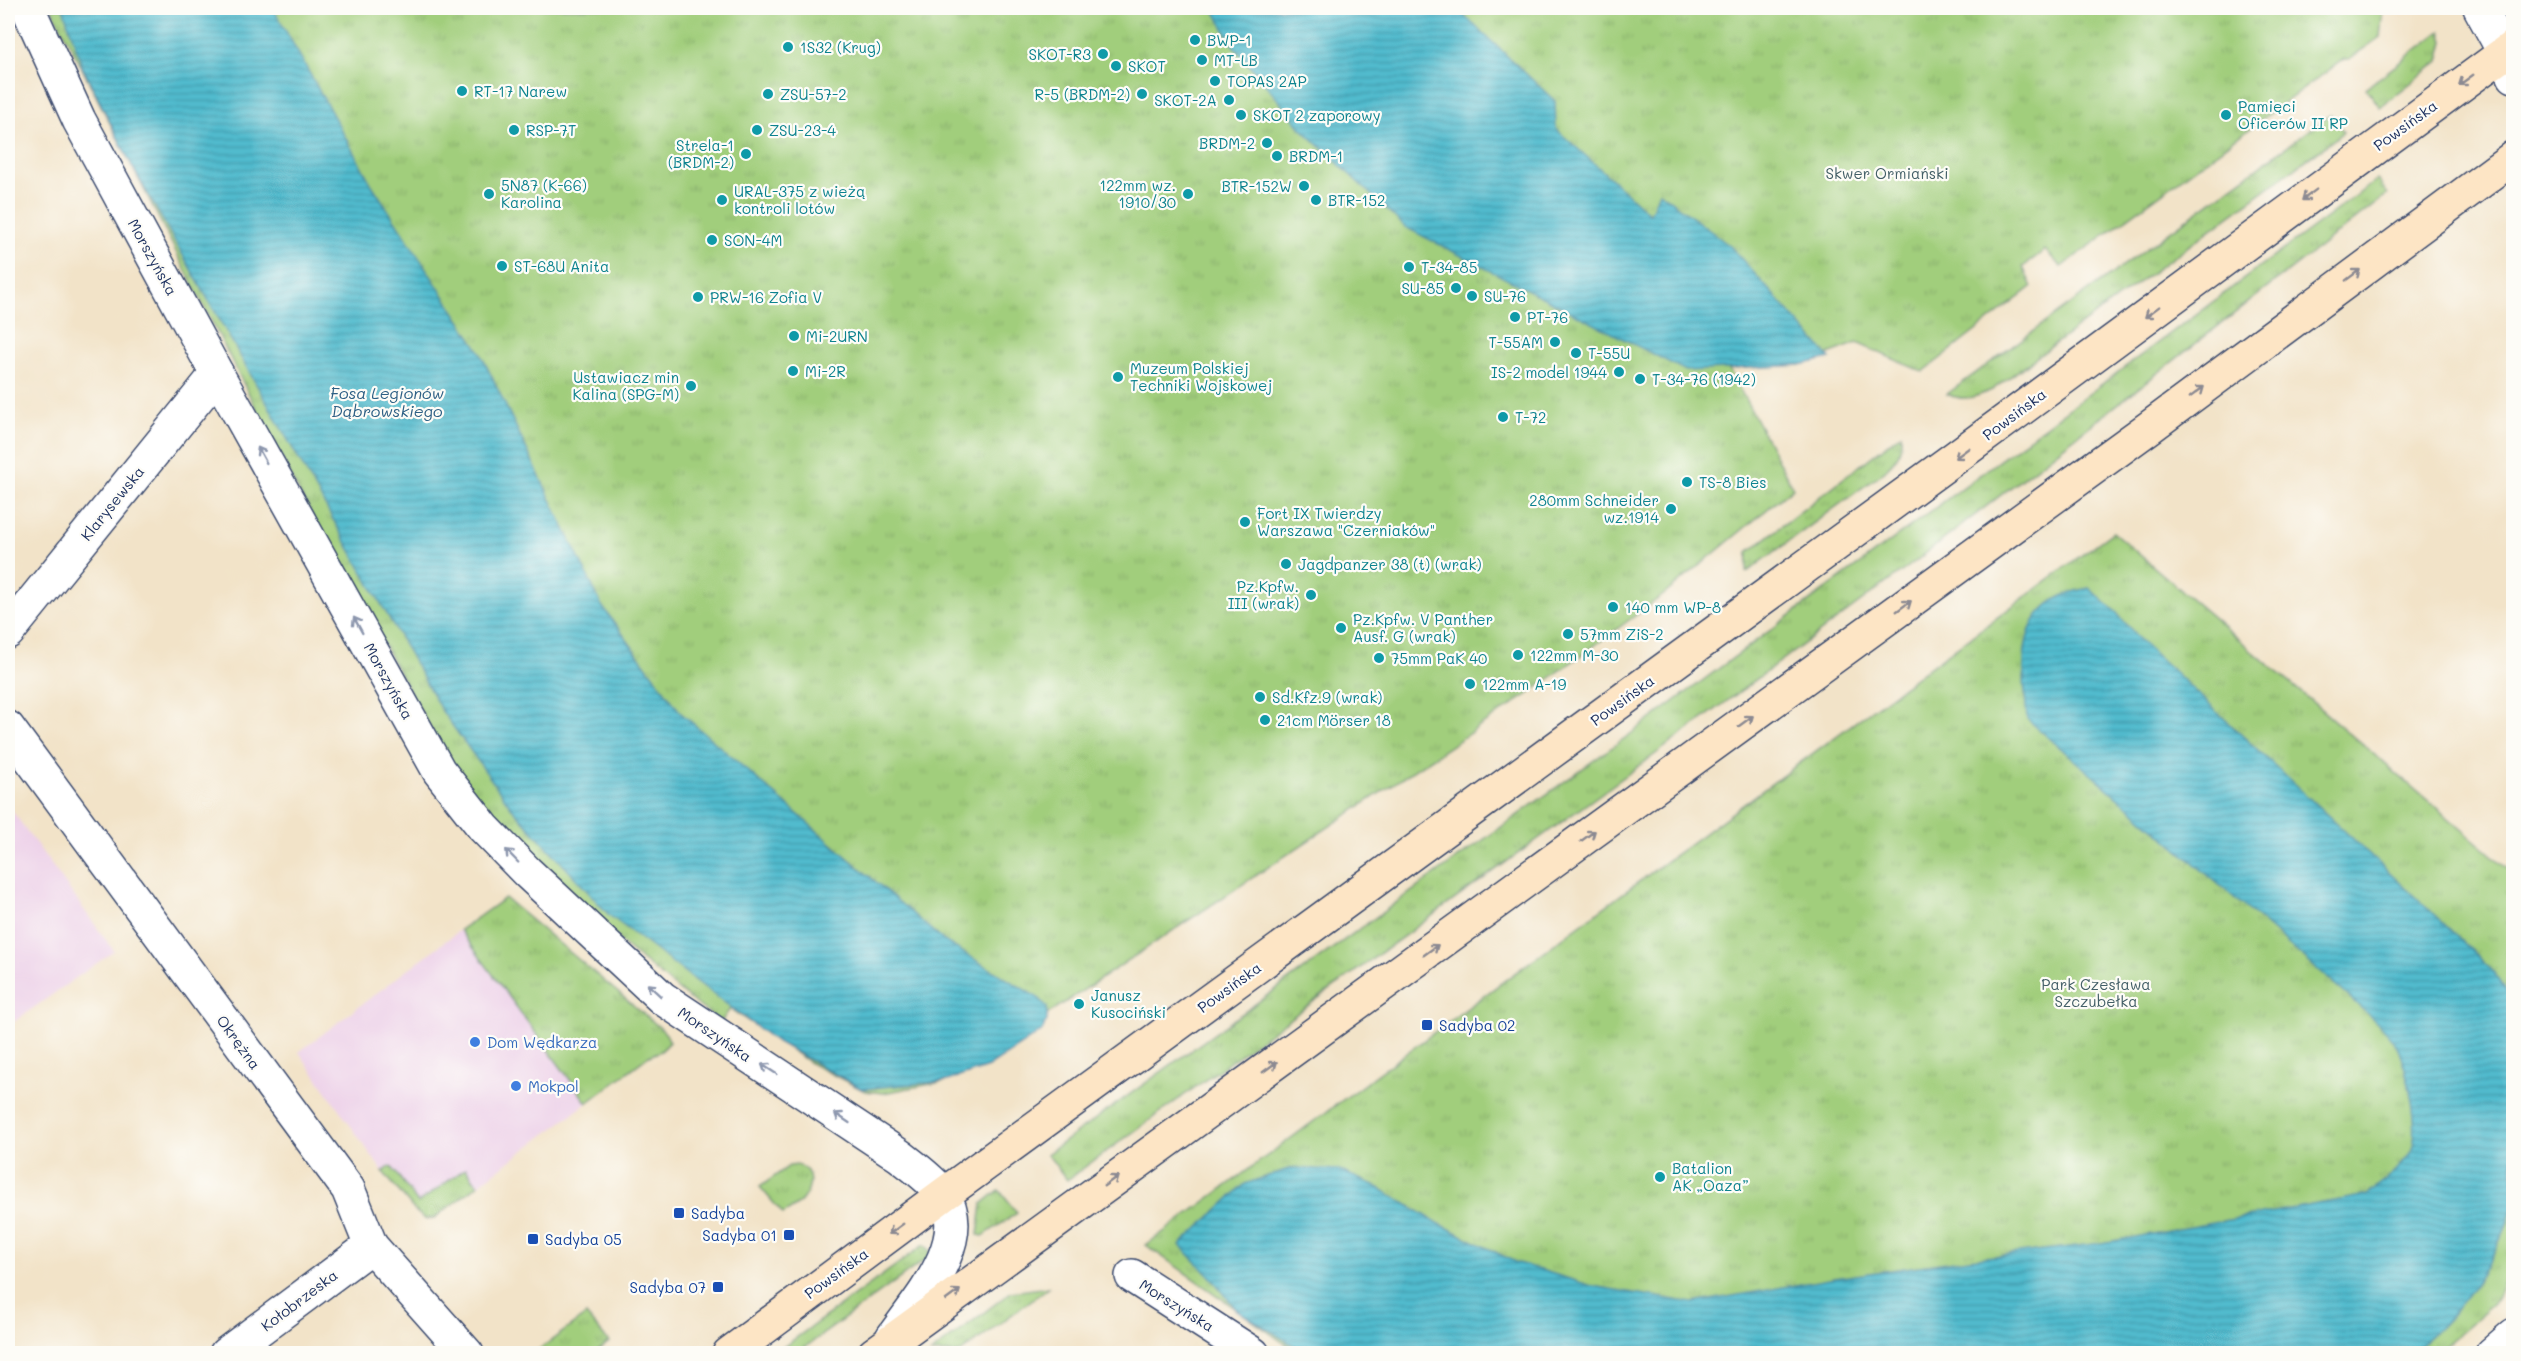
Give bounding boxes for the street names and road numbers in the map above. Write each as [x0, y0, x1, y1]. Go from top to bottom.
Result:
street label: Powsińska [2369, 95, 2441, 155]
street label: Morszyńska [124, 215, 182, 299]
street label: Powsińska [1978, 384, 2050, 444]
street label: Klarysewska [76, 462, 148, 544]
street label: Morszyńska [360, 639, 418, 723]
street label: Powsińska [1586, 670, 1658, 730]
street label: Powsińska [1193, 957, 1265, 1017]
street label: Morszyńska [674, 1002, 756, 1066]
street label: Okrężna [212, 1011, 266, 1073]
street label: Powsińska [800, 1243, 872, 1303]
street label: Kołobrzeska [257, 1265, 341, 1335]
street label: Morszyńska [1136, 1274, 1218, 1336]

